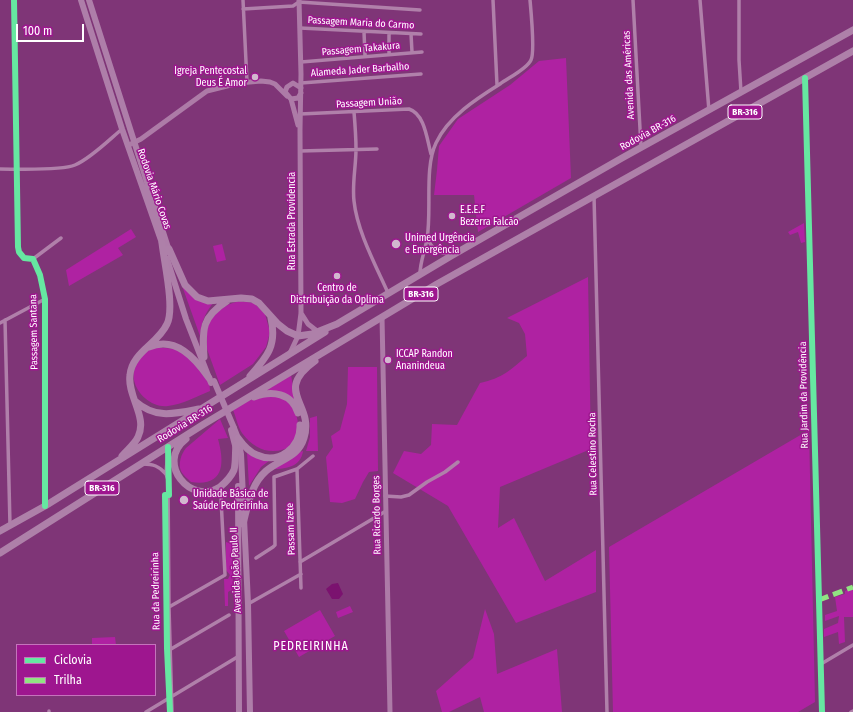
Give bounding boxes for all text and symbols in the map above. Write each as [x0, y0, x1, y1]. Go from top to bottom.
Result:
street label: Passagem Maria do Carmo [307, 14, 415, 32]
scale bar [18, 16, 86, 42]
text: 100 m [23, 24, 52, 38]
street label: Avenida das Américas [621, 30, 637, 120]
street label: Passagem Takakura [321, 40, 401, 58]
street label: Alameda Jader Barbalho [310, 61, 410, 79]
place label: Igreja Pentecostal Deus É Amor [174, 65, 247, 88]
marker: Igreja Pentecostal Deus É Amor [250, 72, 260, 82]
street label: Passagem União [336, 95, 402, 111]
road number: BR-316 [728, 105, 762, 119]
street label: Rodovia BR-316 [618, 113, 678, 153]
street label: Rodovia Mário Covas [135, 147, 173, 231]
street label: Rua Estrada Providencia [286, 172, 298, 270]
place label: E.E.E.F Bezerra Falcão [460, 204, 519, 228]
marker: E.E.E.F Bezerra Falcão [447, 211, 457, 221]
place label: Unimed Urgência e Emergência [405, 232, 475, 256]
marker: Unimed Urgência e Emergência [390, 238, 402, 250]
marker: Centro de Distribuição da Oplima [332, 271, 342, 281]
place label: Centro de Distribuição da Oplima [290, 282, 384, 306]
road number: BR-316 [404, 287, 438, 301]
street label: Passagem Santana [27, 294, 41, 370]
street label: Rua Jardim da Providência [797, 341, 811, 449]
place label: ICCAP Randon Ananindeua [396, 348, 453, 372]
marker: ICCAP Randon Ananindeua [383, 355, 393, 365]
street label: Rodovia BR-316 [155, 402, 215, 446]
street label: Rua Celestino Rocha [586, 412, 600, 496]
street label: Rua Ricardo Borges [370, 475, 384, 555]
road number: BR-316 [85, 481, 119, 495]
place label: Unidade Básica de Saúde Pedreirinha [193, 488, 268, 512]
marker: Unidade Básica de Saúde Pedreirinha [178, 494, 190, 506]
street label: Passam Izete [284, 503, 298, 555]
street label: Avenida João Paulo II [228, 527, 244, 613]
street label: Rua da Pedreirinha [149, 552, 163, 630]
district label: PEDREIRINHA [273, 640, 349, 654]
legend [16, 644, 156, 696]
text: Ciclovia [54, 653, 92, 667]
text: Trilha [54, 673, 82, 687]

